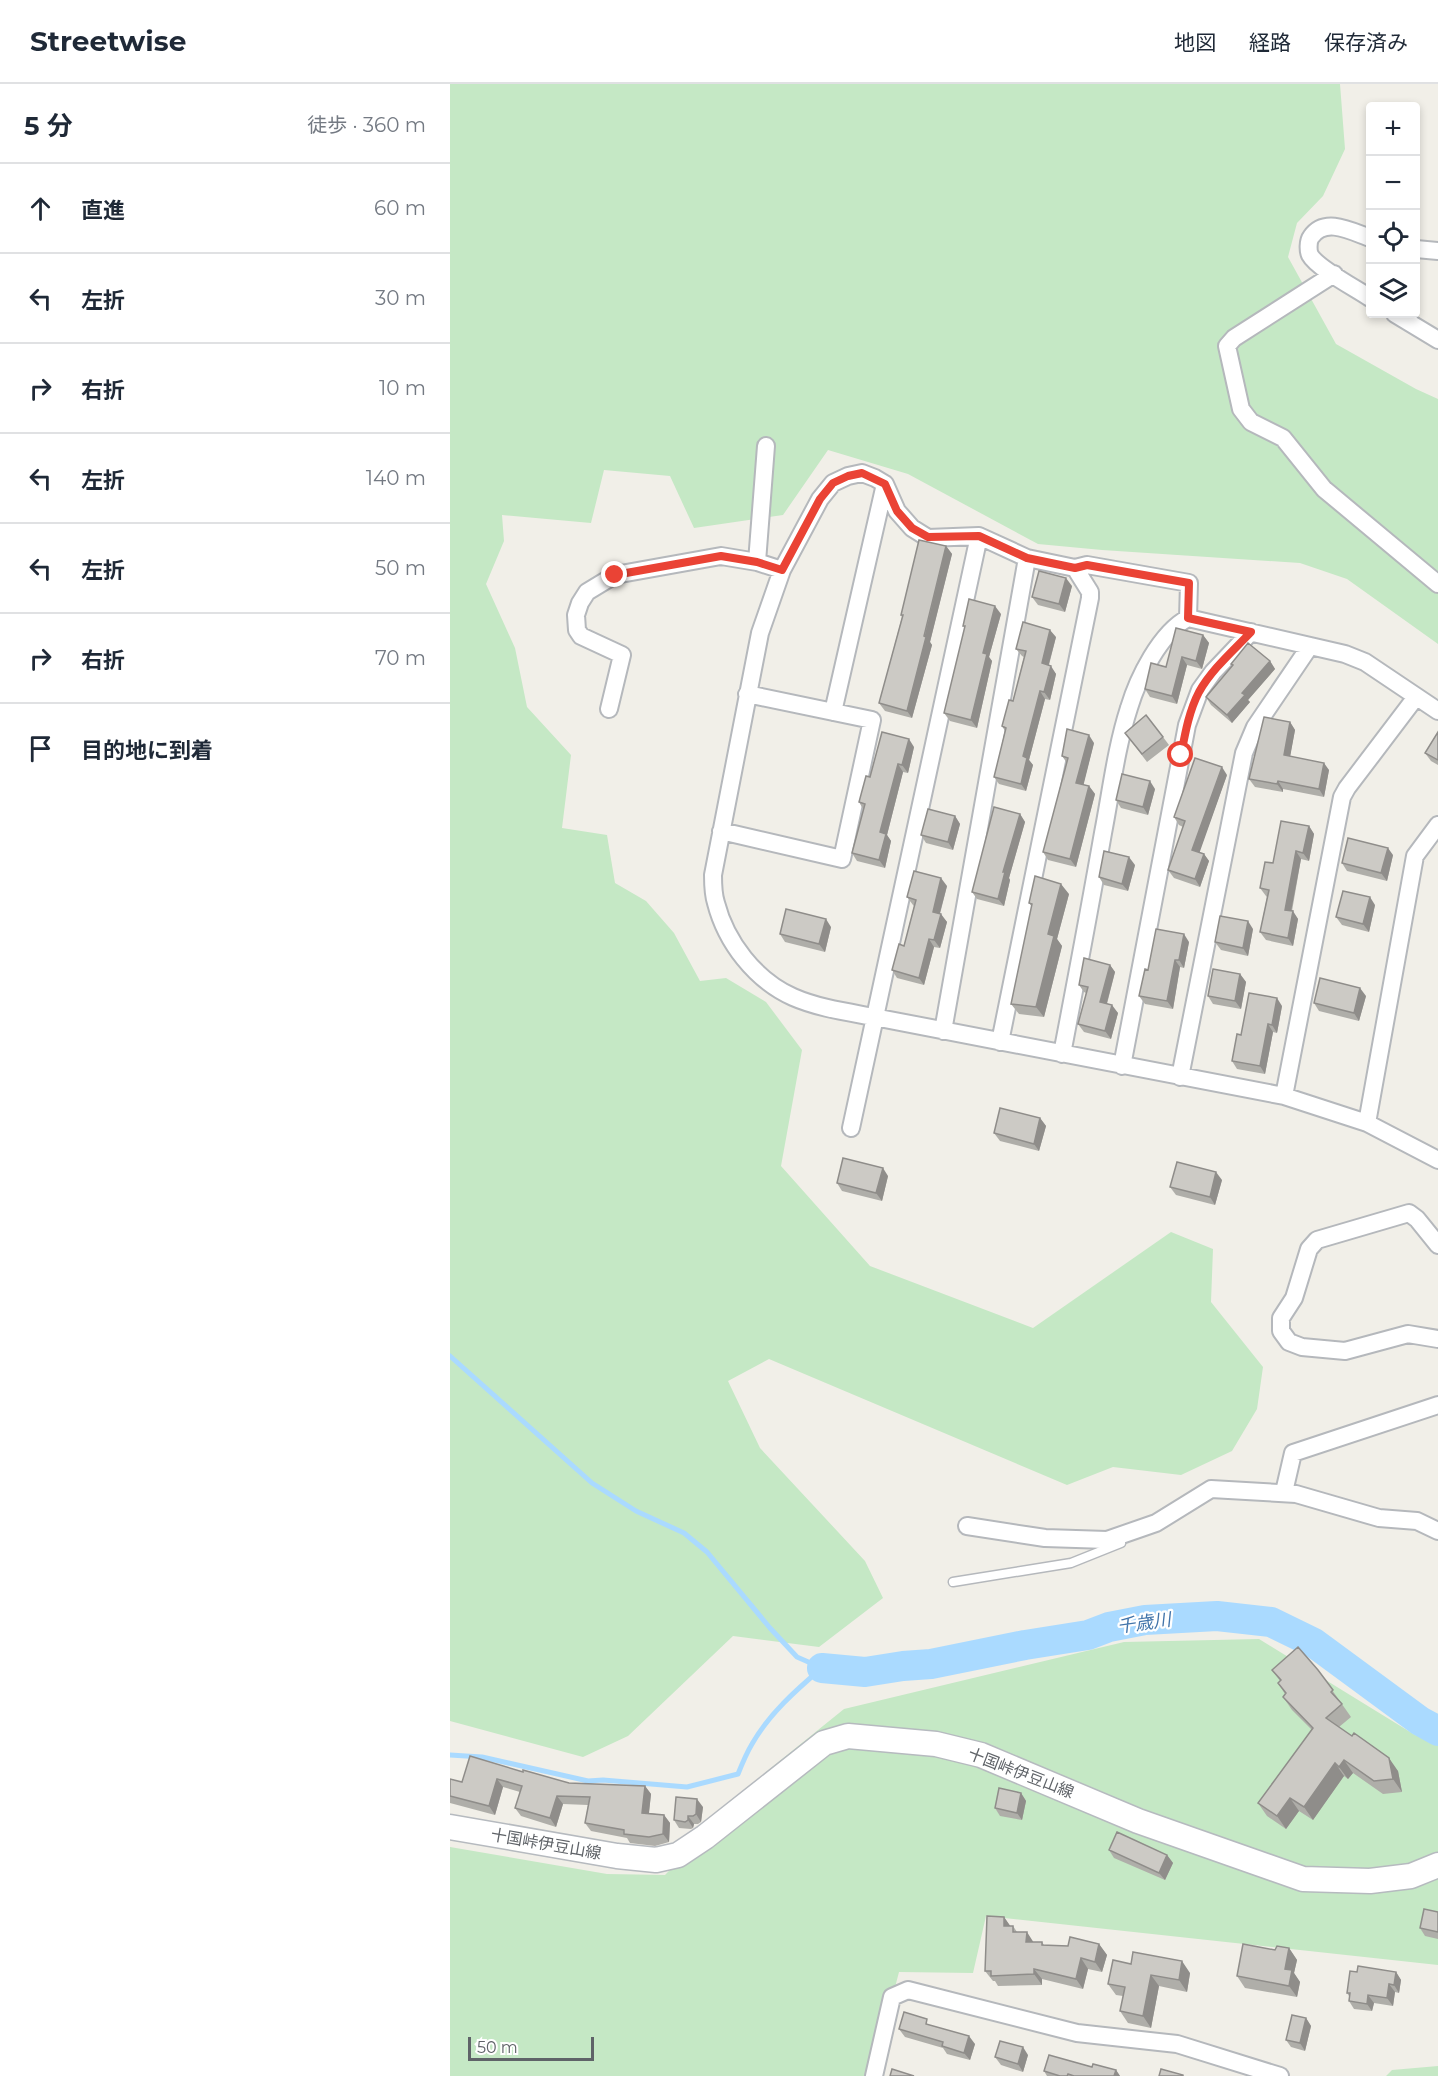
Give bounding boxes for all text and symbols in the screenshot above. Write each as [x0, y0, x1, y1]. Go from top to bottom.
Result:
text: Streetwise [30, 24, 186, 58]
text: 地図 [1174, 30, 1216, 55]
text: 経路 [1249, 30, 1291, 55]
text: 保存済み [1324, 30, 1408, 55]
map controls [1366, 102, 1420, 318]
button: + [1366, 102, 1420, 156]
text: 5 分 [24, 110, 73, 142]
text: 徒歩 · 360 m [307, 113, 426, 137]
button: − [1366, 156, 1420, 210]
icon: ahead [24, 192, 57, 225]
text: 60 m [374, 196, 426, 220]
text: 直進 [81, 197, 125, 224]
button: locate [1366, 210, 1420, 264]
button: layers [1366, 264, 1420, 318]
icon: left [24, 282, 57, 315]
text: 30 m [375, 286, 426, 310]
text: 左折 [81, 287, 125, 314]
icon: right [24, 372, 57, 405]
text: 10 m [379, 376, 426, 400]
text: 右折 [81, 377, 125, 404]
icon: left [24, 462, 57, 495]
text: 140 m [366, 466, 426, 490]
text: 左折 [81, 467, 125, 494]
icon: left [24, 552, 57, 585]
text: 50 m [375, 556, 426, 580]
text: 左折 [81, 557, 125, 584]
route end [601, 561, 627, 587]
icon: right [24, 642, 57, 675]
text: 70 m [375, 646, 426, 670]
text: 右折 [81, 647, 125, 674]
icon: arrive [24, 732, 57, 765]
text: 目的地に到着 [81, 737, 213, 764]
route start [1167, 741, 1193, 767]
water label: 千歳川 [1116, 1608, 1174, 1638]
street label: 十国峠伊豆山線 [965, 1744, 1077, 1802]
street label: 十国峠伊豆山線 [489, 1825, 603, 1863]
scale bar [468, 2034, 594, 2062]
text: 50 m [477, 2038, 518, 2057]

